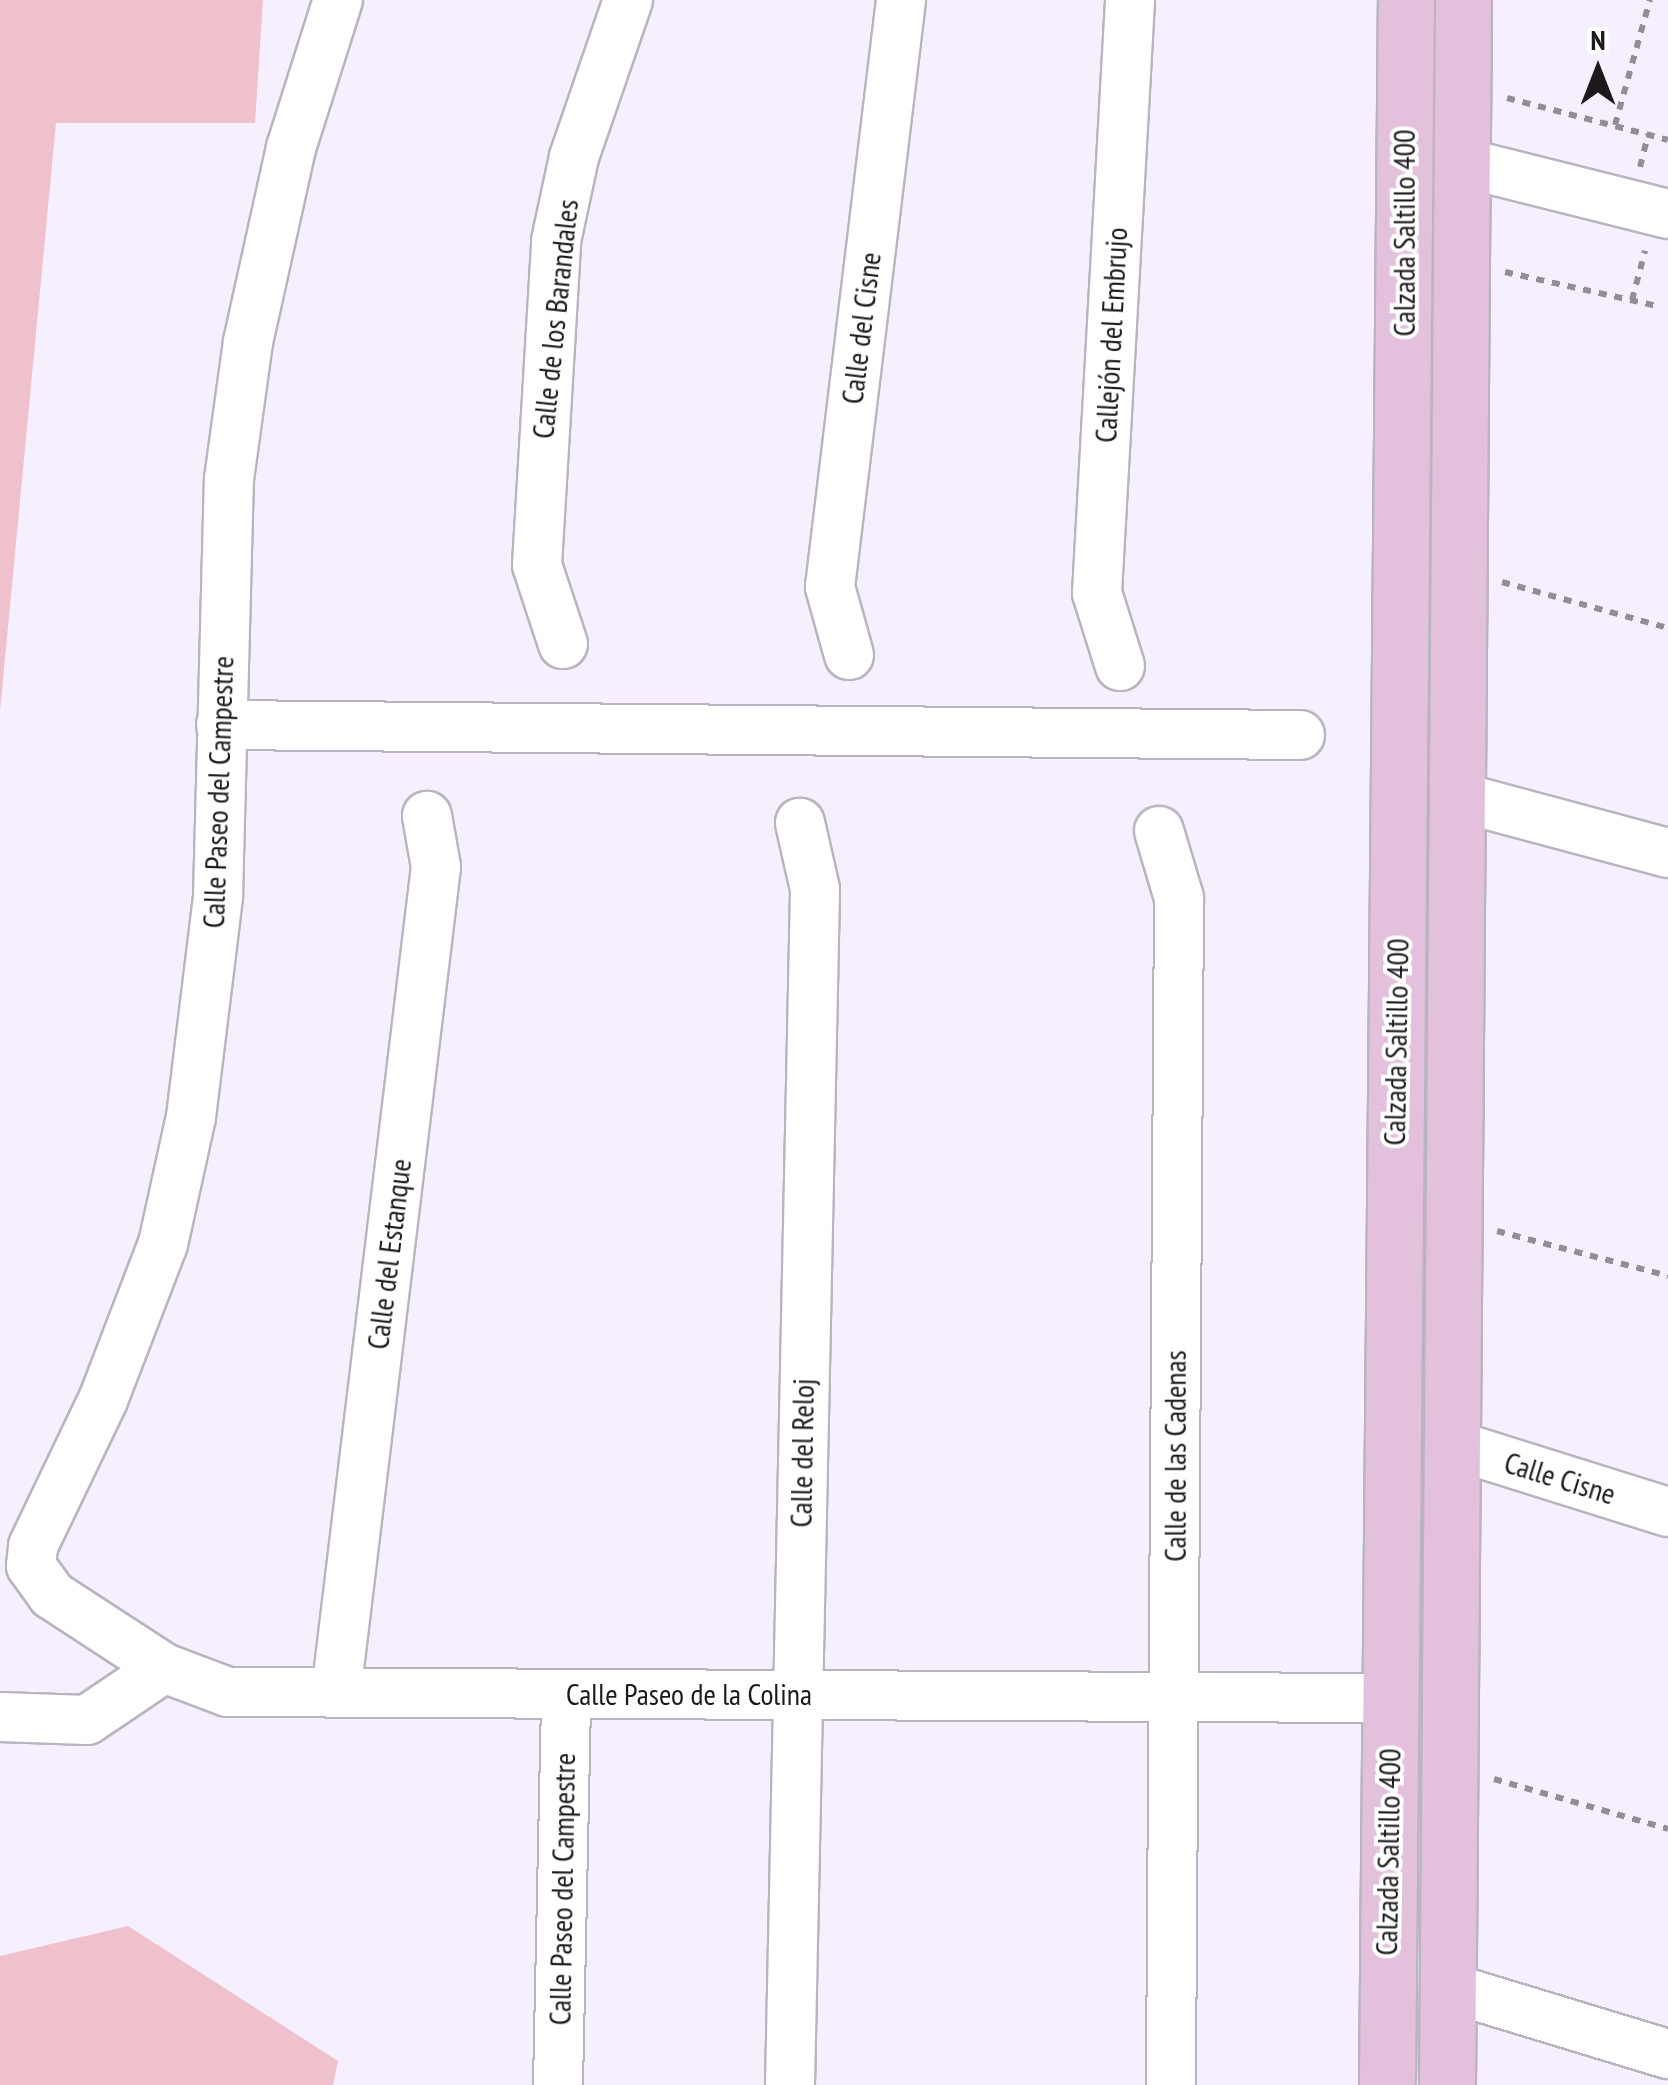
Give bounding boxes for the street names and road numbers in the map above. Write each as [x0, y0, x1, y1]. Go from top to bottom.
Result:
street label: Calzada Saltillo 400 [1386, 130, 1422, 336]
street label: Calle de los Barandales [525, 198, 585, 440]
street label: Callejón del Embrujo [1087, 226, 1135, 444]
street label: Calle del Cisne [834, 250, 888, 406]
street label: Calle Paseo del Campestre [195, 655, 241, 929]
street label: Calzada Saltillo 400 [1376, 938, 1416, 1146]
street label: Calle del Estanque [359, 1157, 419, 1351]
street label: Calle de las Cadenas [1157, 1350, 1193, 1562]
street label: Calle del Reloj [783, 1378, 821, 1528]
street label: Calle Cisne [1500, 1444, 1620, 1512]
street label: Calle Paseo de la Colina [566, 1676, 812, 1712]
street label: Calzada Saltillo 400 [1368, 1748, 1408, 1956]
street label: Calle Paseo del Campestre [542, 1752, 582, 2026]

